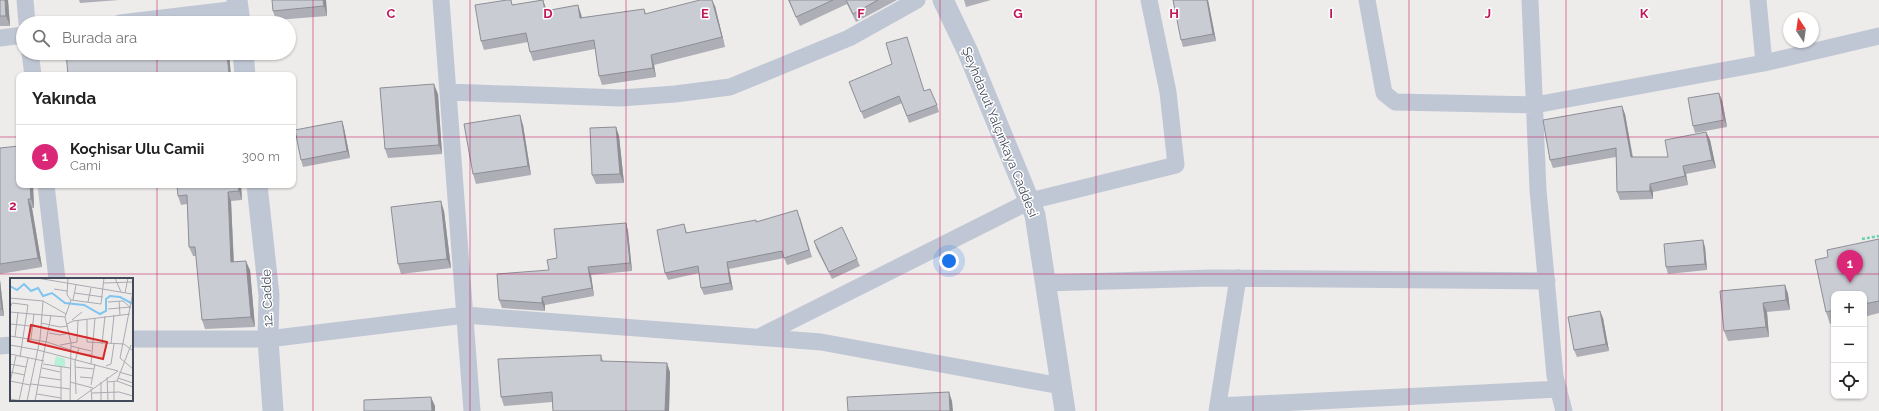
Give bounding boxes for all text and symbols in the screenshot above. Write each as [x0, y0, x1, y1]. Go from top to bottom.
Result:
text: C [387, 6, 396, 21]
text: D [543, 6, 553, 21]
text: E [701, 6, 709, 21]
text: F [857, 6, 865, 21]
text: G [1013, 6, 1023, 21]
text: H [1169, 6, 1179, 21]
text: I [1329, 6, 1333, 21]
text: J [1485, 6, 1491, 21]
text: K [1640, 6, 1649, 21]
north arrow [1783, 12, 1819, 48]
search box [16, 16, 296, 60]
icon: search [30, 27, 52, 49]
text: Burada ara [62, 29, 137, 47]
street label: Şeyhdavut Yalçınkaya Caddesi [959, 45, 1041, 219]
text: Yakında [32, 88, 96, 108]
text: Koçhisar Ulu Camii [70, 140, 204, 158]
text: 1 [42, 149, 48, 164]
text: 300 m [242, 149, 280, 164]
text: Cami [70, 158, 101, 173]
text: 2 [9, 198, 17, 213]
pin: 1 [1837, 250, 1863, 283]
your location [939, 251, 959, 271]
street label: 12. Cadde [258, 268, 276, 327]
inset map [10, 278, 133, 401]
map controls [1831, 291, 1867, 399]
button: + [1831, 291, 1867, 327]
button: − [1831, 327, 1867, 363]
button: locate [1831, 363, 1867, 399]

